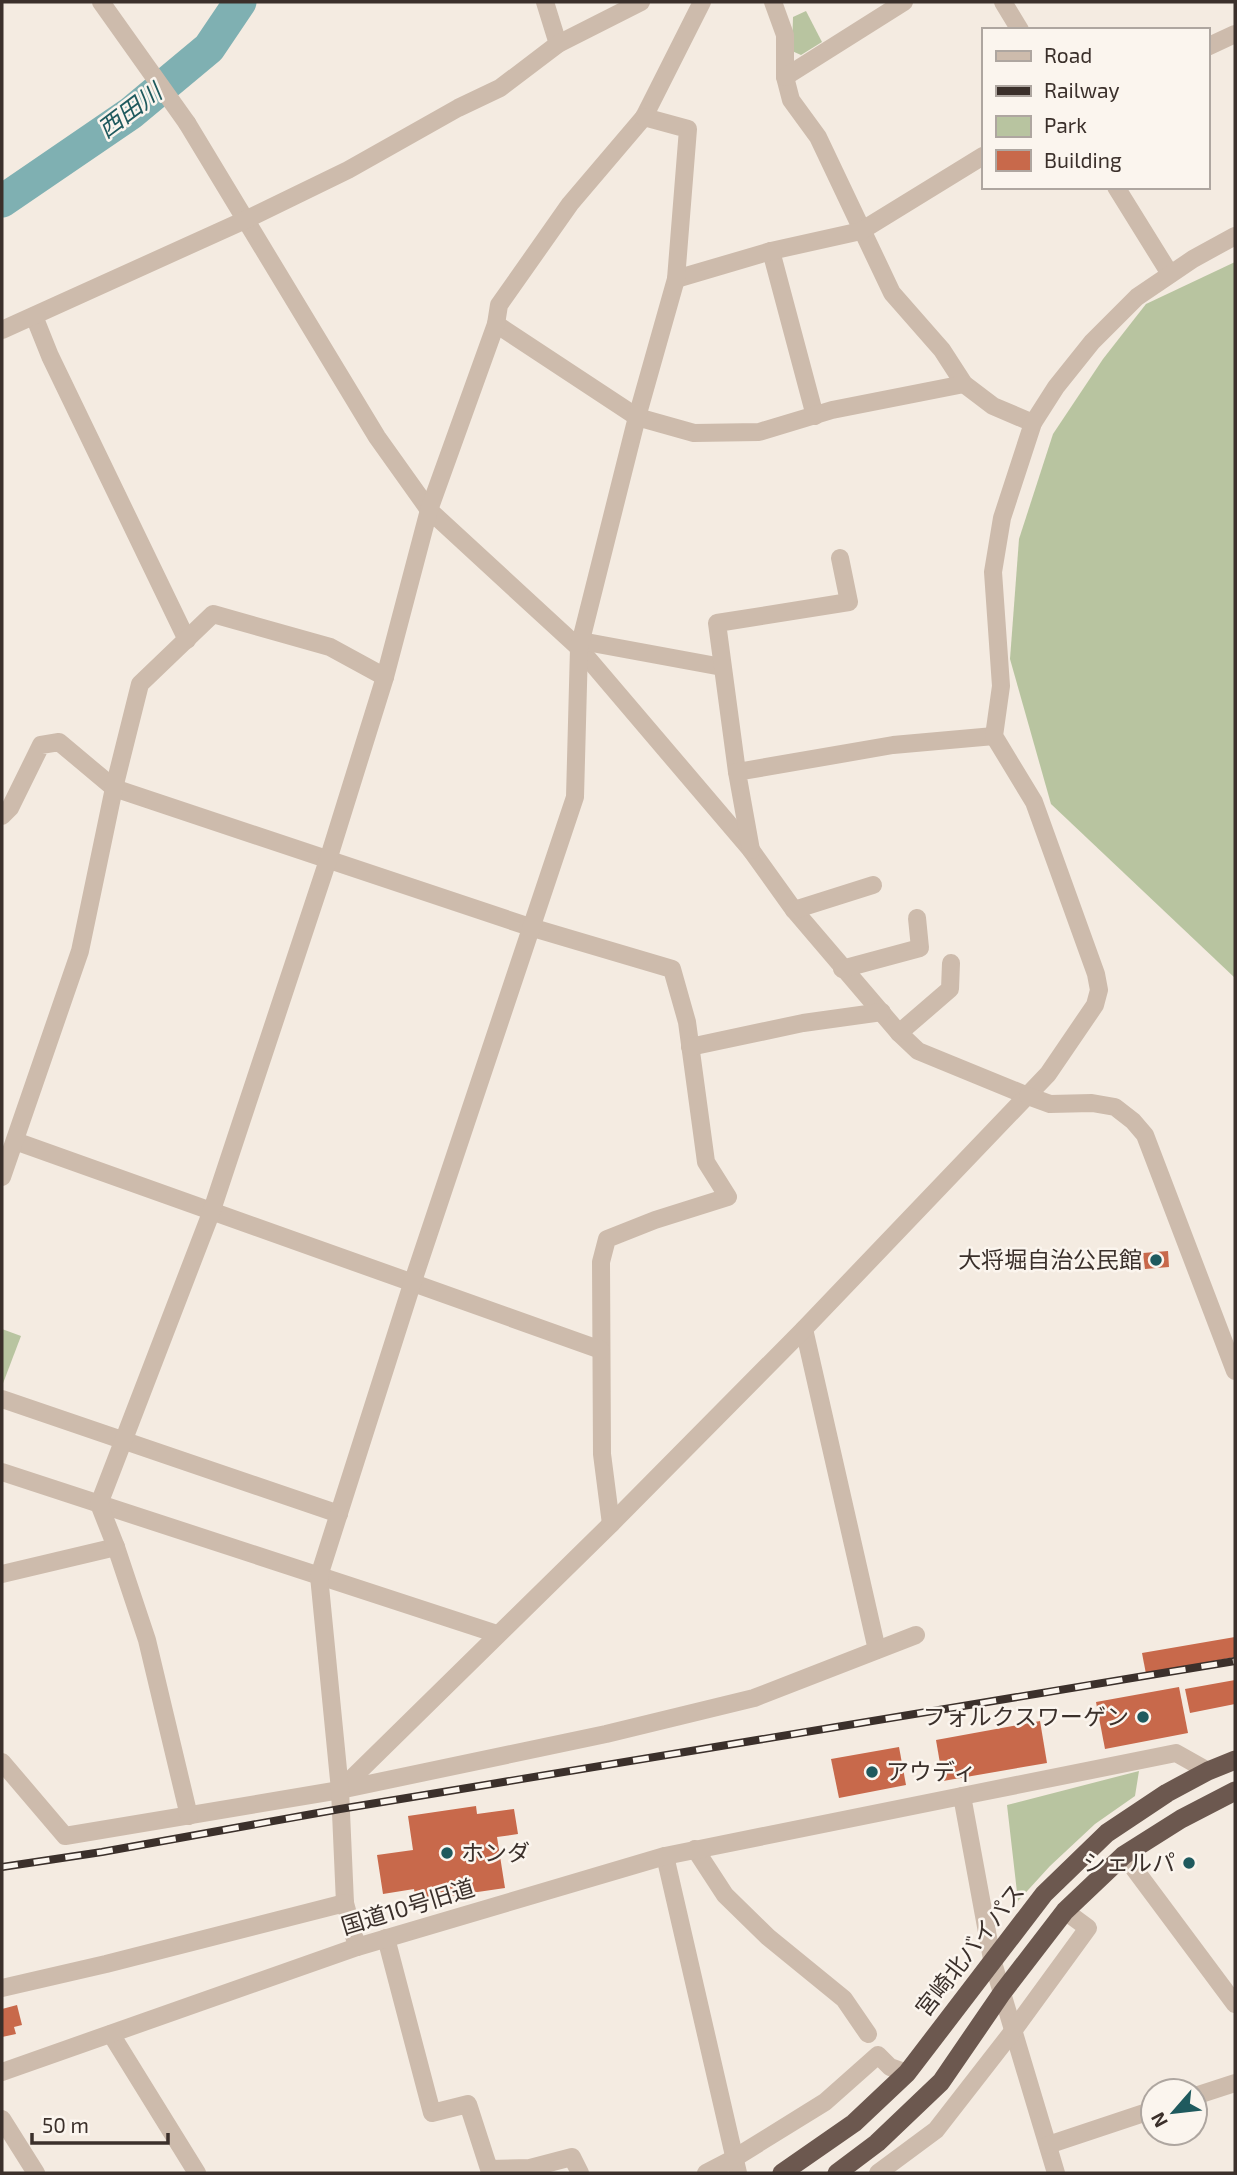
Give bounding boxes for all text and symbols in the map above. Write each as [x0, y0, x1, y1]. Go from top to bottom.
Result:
legend [982, 28, 1209, 189]
text: Road [1044, 42, 1092, 67]
water label: 西田川 [92, 75, 169, 143]
text: Railway [1044, 77, 1120, 102]
text: Park [1044, 112, 1087, 137]
text: Building [1044, 147, 1122, 172]
place label: 大将堀自治公民館 [958, 1245, 1142, 1273]
marker: 大将堀自治公民館 [1148, 1252, 1164, 1268]
place label: フォルクスワーゲン [923, 1702, 1129, 1730]
marker: フォルクスワーゲン [1135, 1709, 1151, 1725]
place label: アウディ [886, 1757, 976, 1785]
marker: アウディ [864, 1764, 880, 1780]
place label: ホンダ [461, 1838, 530, 1866]
marker: ホンダ [439, 1845, 455, 1861]
place label: シェルパ [1083, 1848, 1175, 1876]
marker: シェルパ [1181, 1855, 1197, 1871]
street label: 国道10号旧道 [338, 1872, 478, 1940]
street label: 宮崎北バイパス [909, 1878, 1030, 2021]
north arrow [1139, 2077, 1209, 2147]
scale bar [32, 2102, 168, 2146]
text: N [1145, 2109, 1172, 2132]
text: 50 m [42, 2112, 89, 2137]

